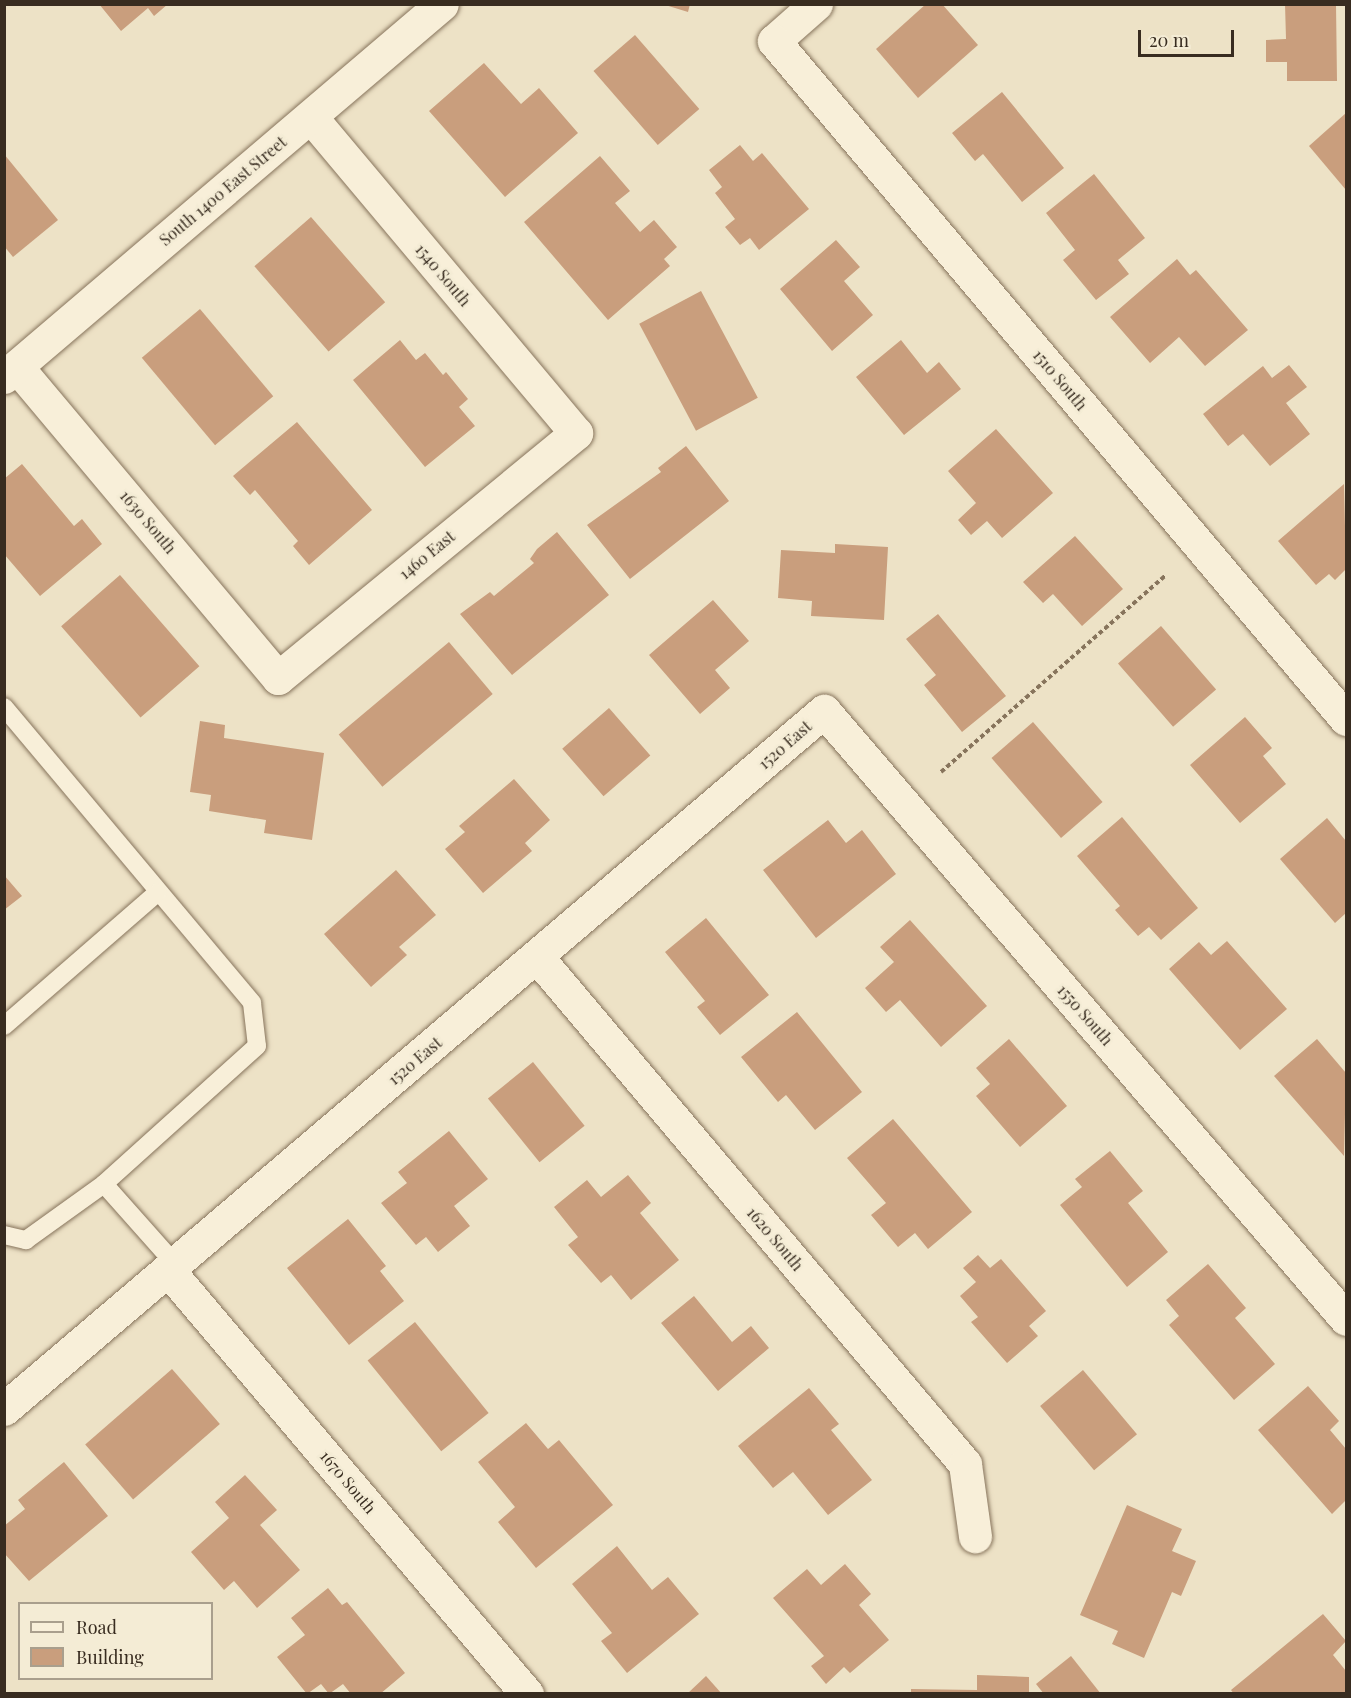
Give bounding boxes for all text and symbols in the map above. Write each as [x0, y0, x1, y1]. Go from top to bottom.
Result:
scale bar [1141, 18, 1237, 56]
text: 20 m [1149, 28, 1189, 52]
street label: South 1400 East Street [155, 132, 291, 250]
street label: 1540 South [411, 240, 475, 310]
street label: 1510 South [1029, 346, 1091, 414]
street label: 1630 South [116, 486, 180, 558]
street label: 1460 East [395, 527, 459, 583]
street label: 1520 East [754, 717, 816, 773]
street label: 1550 South [1053, 981, 1117, 1049]
street label: 1520 East [384, 1033, 446, 1089]
street label: 1620 South [743, 1203, 807, 1275]
street label: 1670 South [316, 1447, 380, 1517]
legend [18, 1602, 213, 1680]
text: Road [76, 1615, 117, 1639]
text: Building [76, 1645, 144, 1669]

